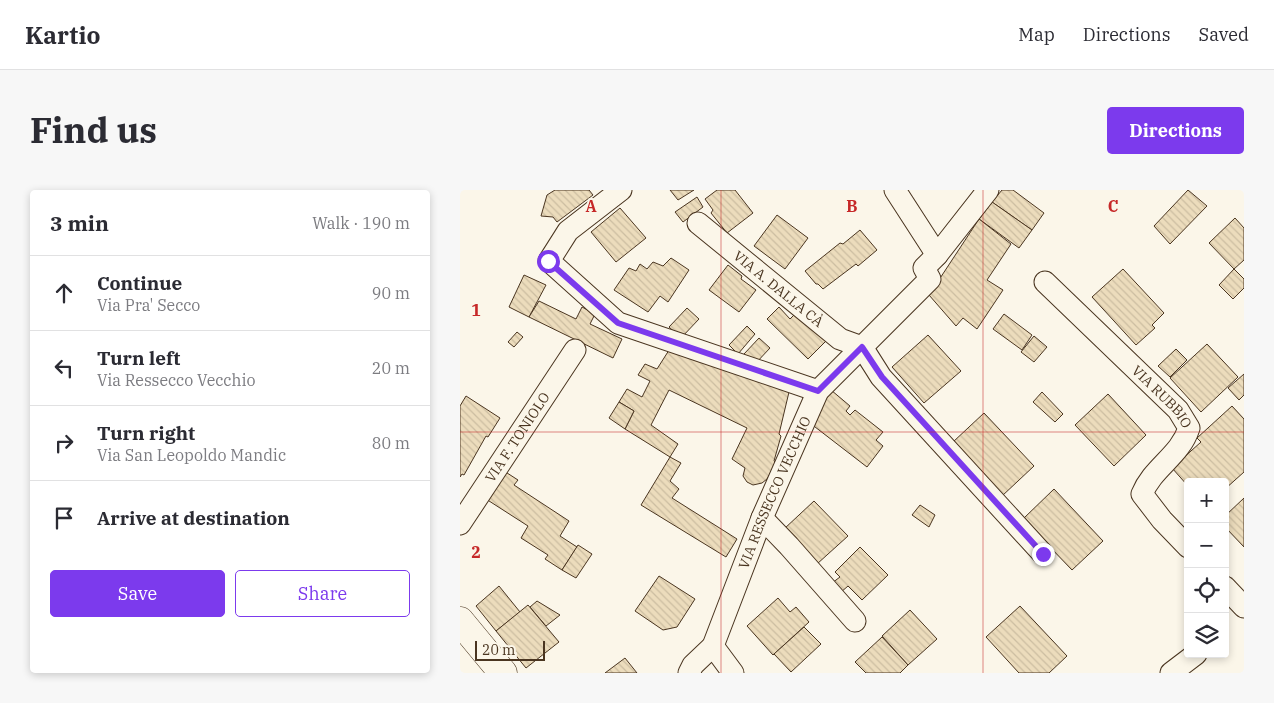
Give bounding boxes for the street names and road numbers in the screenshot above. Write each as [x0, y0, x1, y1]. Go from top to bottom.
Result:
street label: VIA A. DALLA CÀ [730, 247, 828, 331]
street label: VIA RUBBIO [1128, 361, 1196, 431]
street label: VIA F. TONIOLO [481, 389, 554, 486]
street label: VIA RESSECCO VECCHIO [734, 413, 815, 571]

